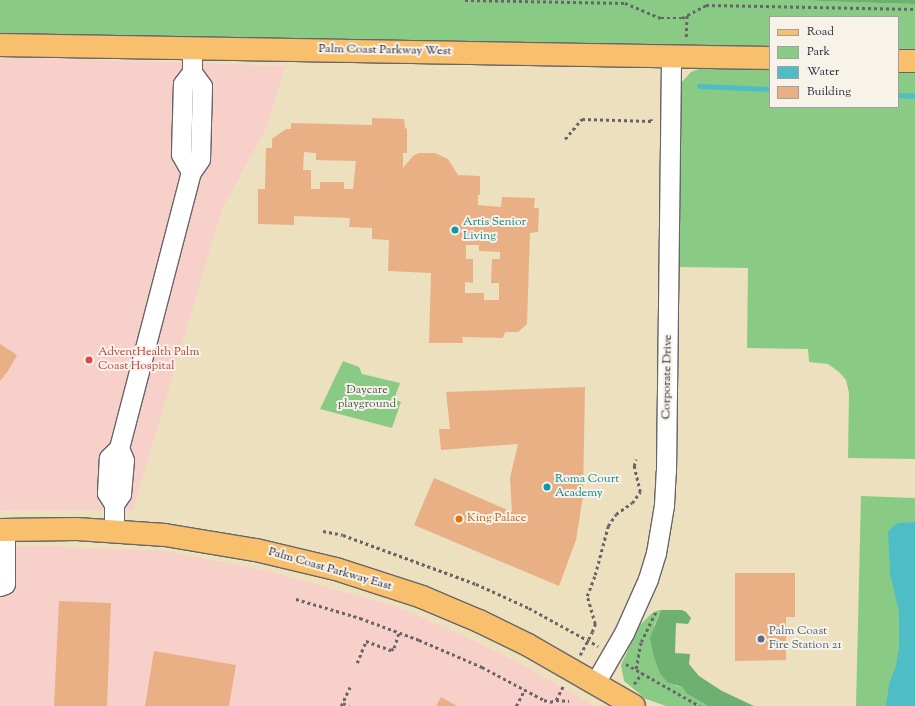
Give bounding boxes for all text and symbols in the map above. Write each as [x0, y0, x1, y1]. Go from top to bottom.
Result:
legend [769, 16, 899, 108]
text: Road [807, 23, 834, 41]
street label: Palm Coast Parkway West [318, 43, 452, 59]
text: Park [807, 43, 830, 61]
text: Water [807, 63, 839, 81]
text: Building [807, 83, 851, 101]
place label: Artis Senior Living [463, 216, 526, 244]
marker: Artis Senior Living [450, 225, 460, 235]
street label: Corporate Drive [660, 335, 676, 419]
place label: AdventHealth Palm Coast Hospital [98, 346, 199, 374]
marker: AdventHealth Palm Coast Hospital [83, 354, 95, 366]
park label: Daycare playground [338, 384, 396, 412]
place label: Roma Court Academy [555, 473, 619, 501]
marker: Roma Court Academy [542, 482, 552, 492]
place label: King Palace [467, 512, 526, 526]
marker: King Palace [454, 514, 464, 524]
street label: Palm Coast Parkway East [267, 545, 393, 595]
place label: Palm Coast Fire Station 21 [769, 625, 841, 653]
marker: Palm Coast Fire Station 21 [756, 634, 766, 644]

